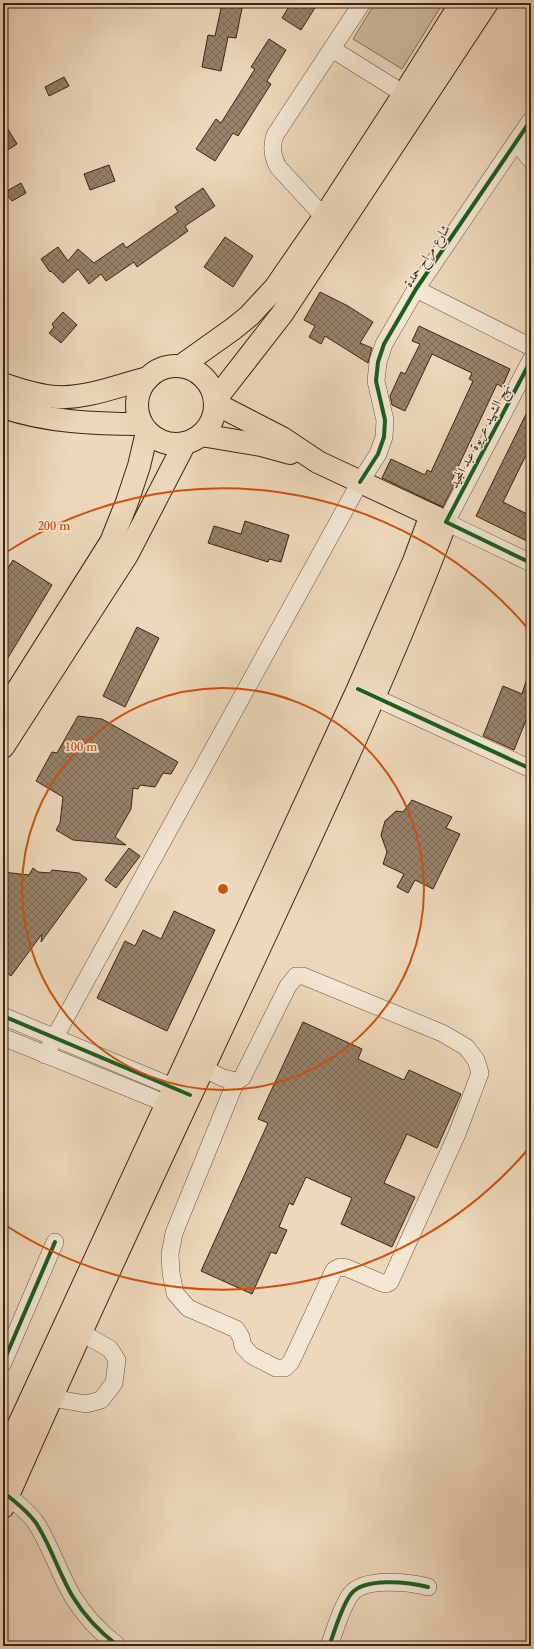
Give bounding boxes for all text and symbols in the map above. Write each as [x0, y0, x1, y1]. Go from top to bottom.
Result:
street label: شارع مراح حمدة [399, 221, 456, 292]
street label: نهج الشهيد عريوة عبد المجيد [445, 381, 517, 492]
text: 200 m [38, 518, 71, 534]
text: 100 m [65, 739, 98, 755]
centre of rings [216, 882, 230, 896]

